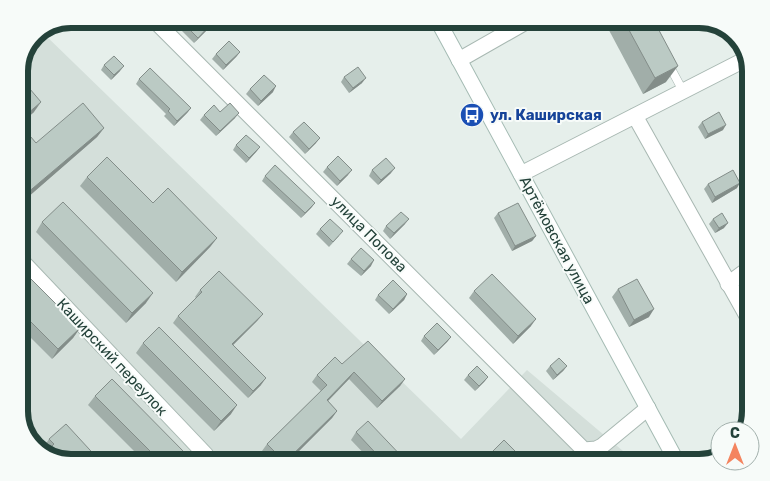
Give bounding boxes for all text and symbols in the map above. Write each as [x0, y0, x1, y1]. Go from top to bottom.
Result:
bus stop icon: ул. Каширская [459, 102, 485, 128]
place label: ул. Каширская [490, 106, 602, 124]
street label: Артёмовская улица [516, 173, 598, 307]
street label: улица Попова [327, 192, 411, 276]
street label: Каширский переулок [53, 295, 171, 419]
north arrow [710, 421, 760, 471]
text: С [730, 425, 740, 442]

